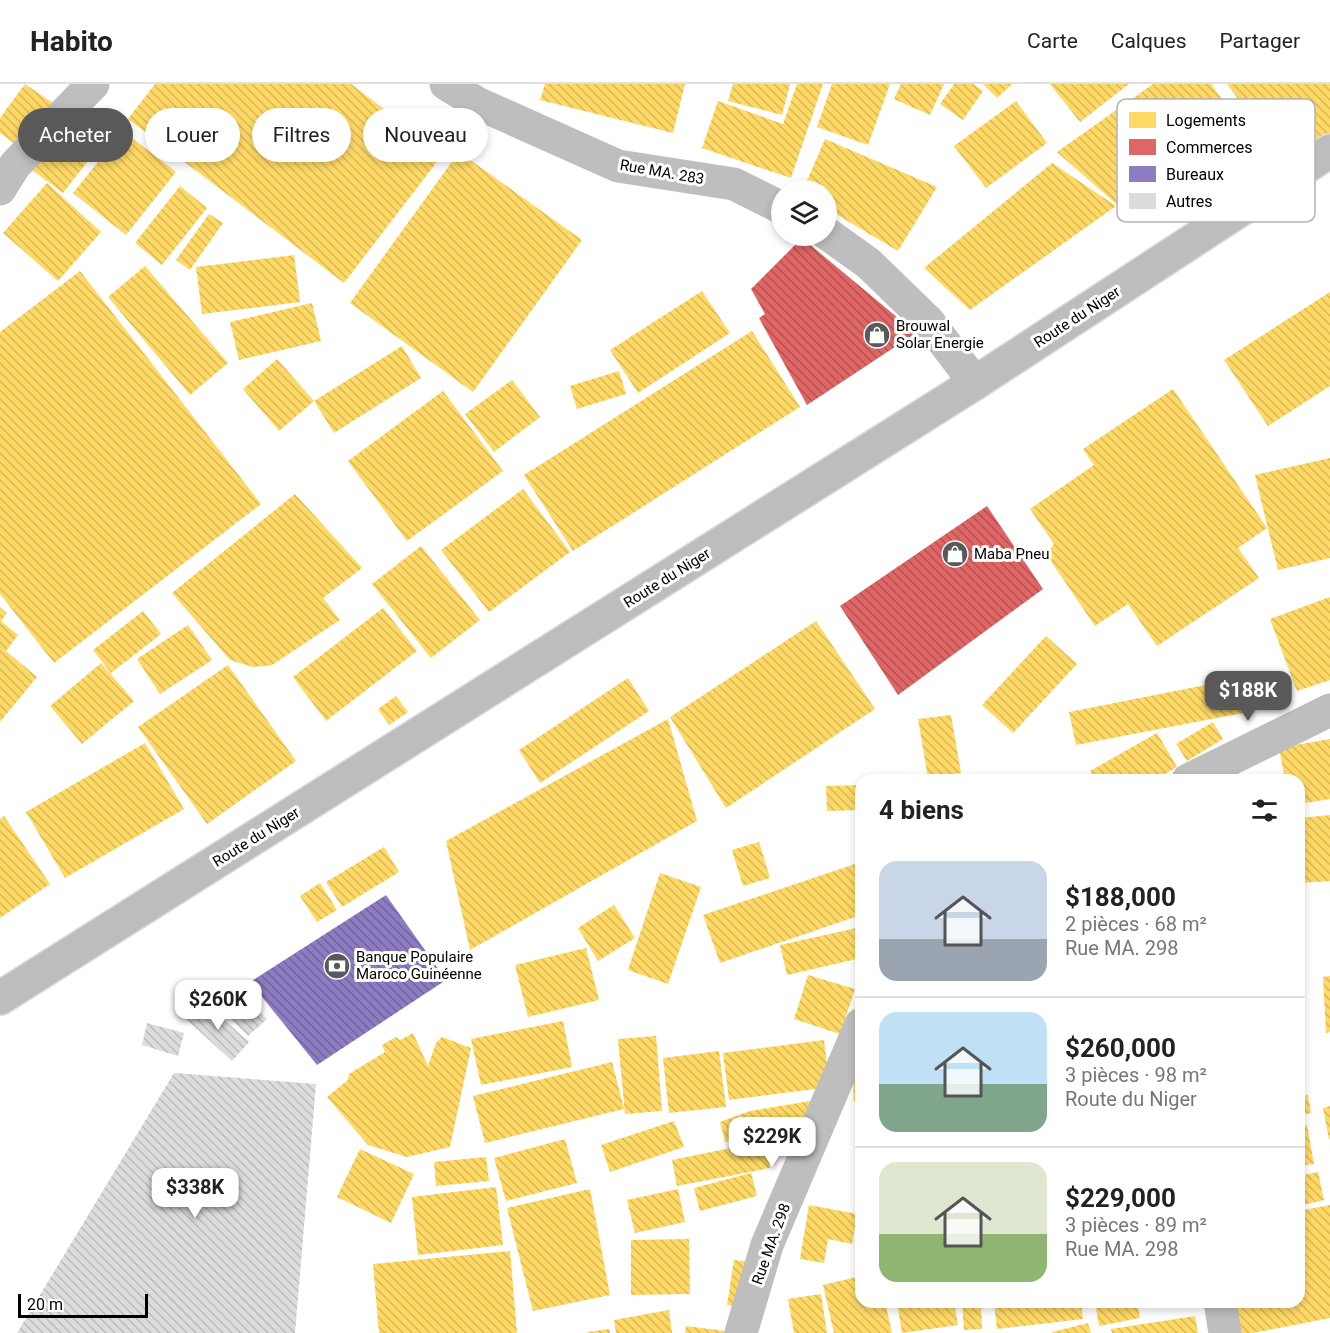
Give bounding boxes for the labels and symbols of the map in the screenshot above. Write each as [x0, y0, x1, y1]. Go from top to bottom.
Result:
legend [1117, 99, 1315, 222]
text: Logements [1166, 111, 1246, 130]
text: Commerces [1166, 138, 1252, 157]
street label: Rue MA. 283 [618, 156, 706, 188]
text: Bureaux [1166, 165, 1224, 184]
text: Autres [1166, 192, 1212, 211]
street label: Route du Niger [1031, 283, 1123, 351]
place label: Brouwal Solar Energie [896, 317, 984, 352]
shop icon: Brouwal Solar Energie [862, 320, 892, 350]
shop icon: Maba Pneu [940, 539, 970, 569]
street label: Route du Niger [620, 544, 714, 612]
place label: Maba Pneu [974, 545, 1050, 563]
pin: $188K [1206, 671, 1290, 722]
street label: Route du Niger [209, 803, 303, 871]
place label: Banque Populaire Maroco Guinéenne [356, 948, 482, 983]
bank icon: Banque Populaire Maroco Guinéenne [322, 951, 352, 981]
pin: $260K [176, 980, 260, 1031]
pin: $229K [730, 1117, 814, 1168]
pin: $338K [153, 1168, 237, 1219]
street label: Rue MA. 298 [748, 1201, 794, 1287]
scale bar [18, 1291, 148, 1318]

